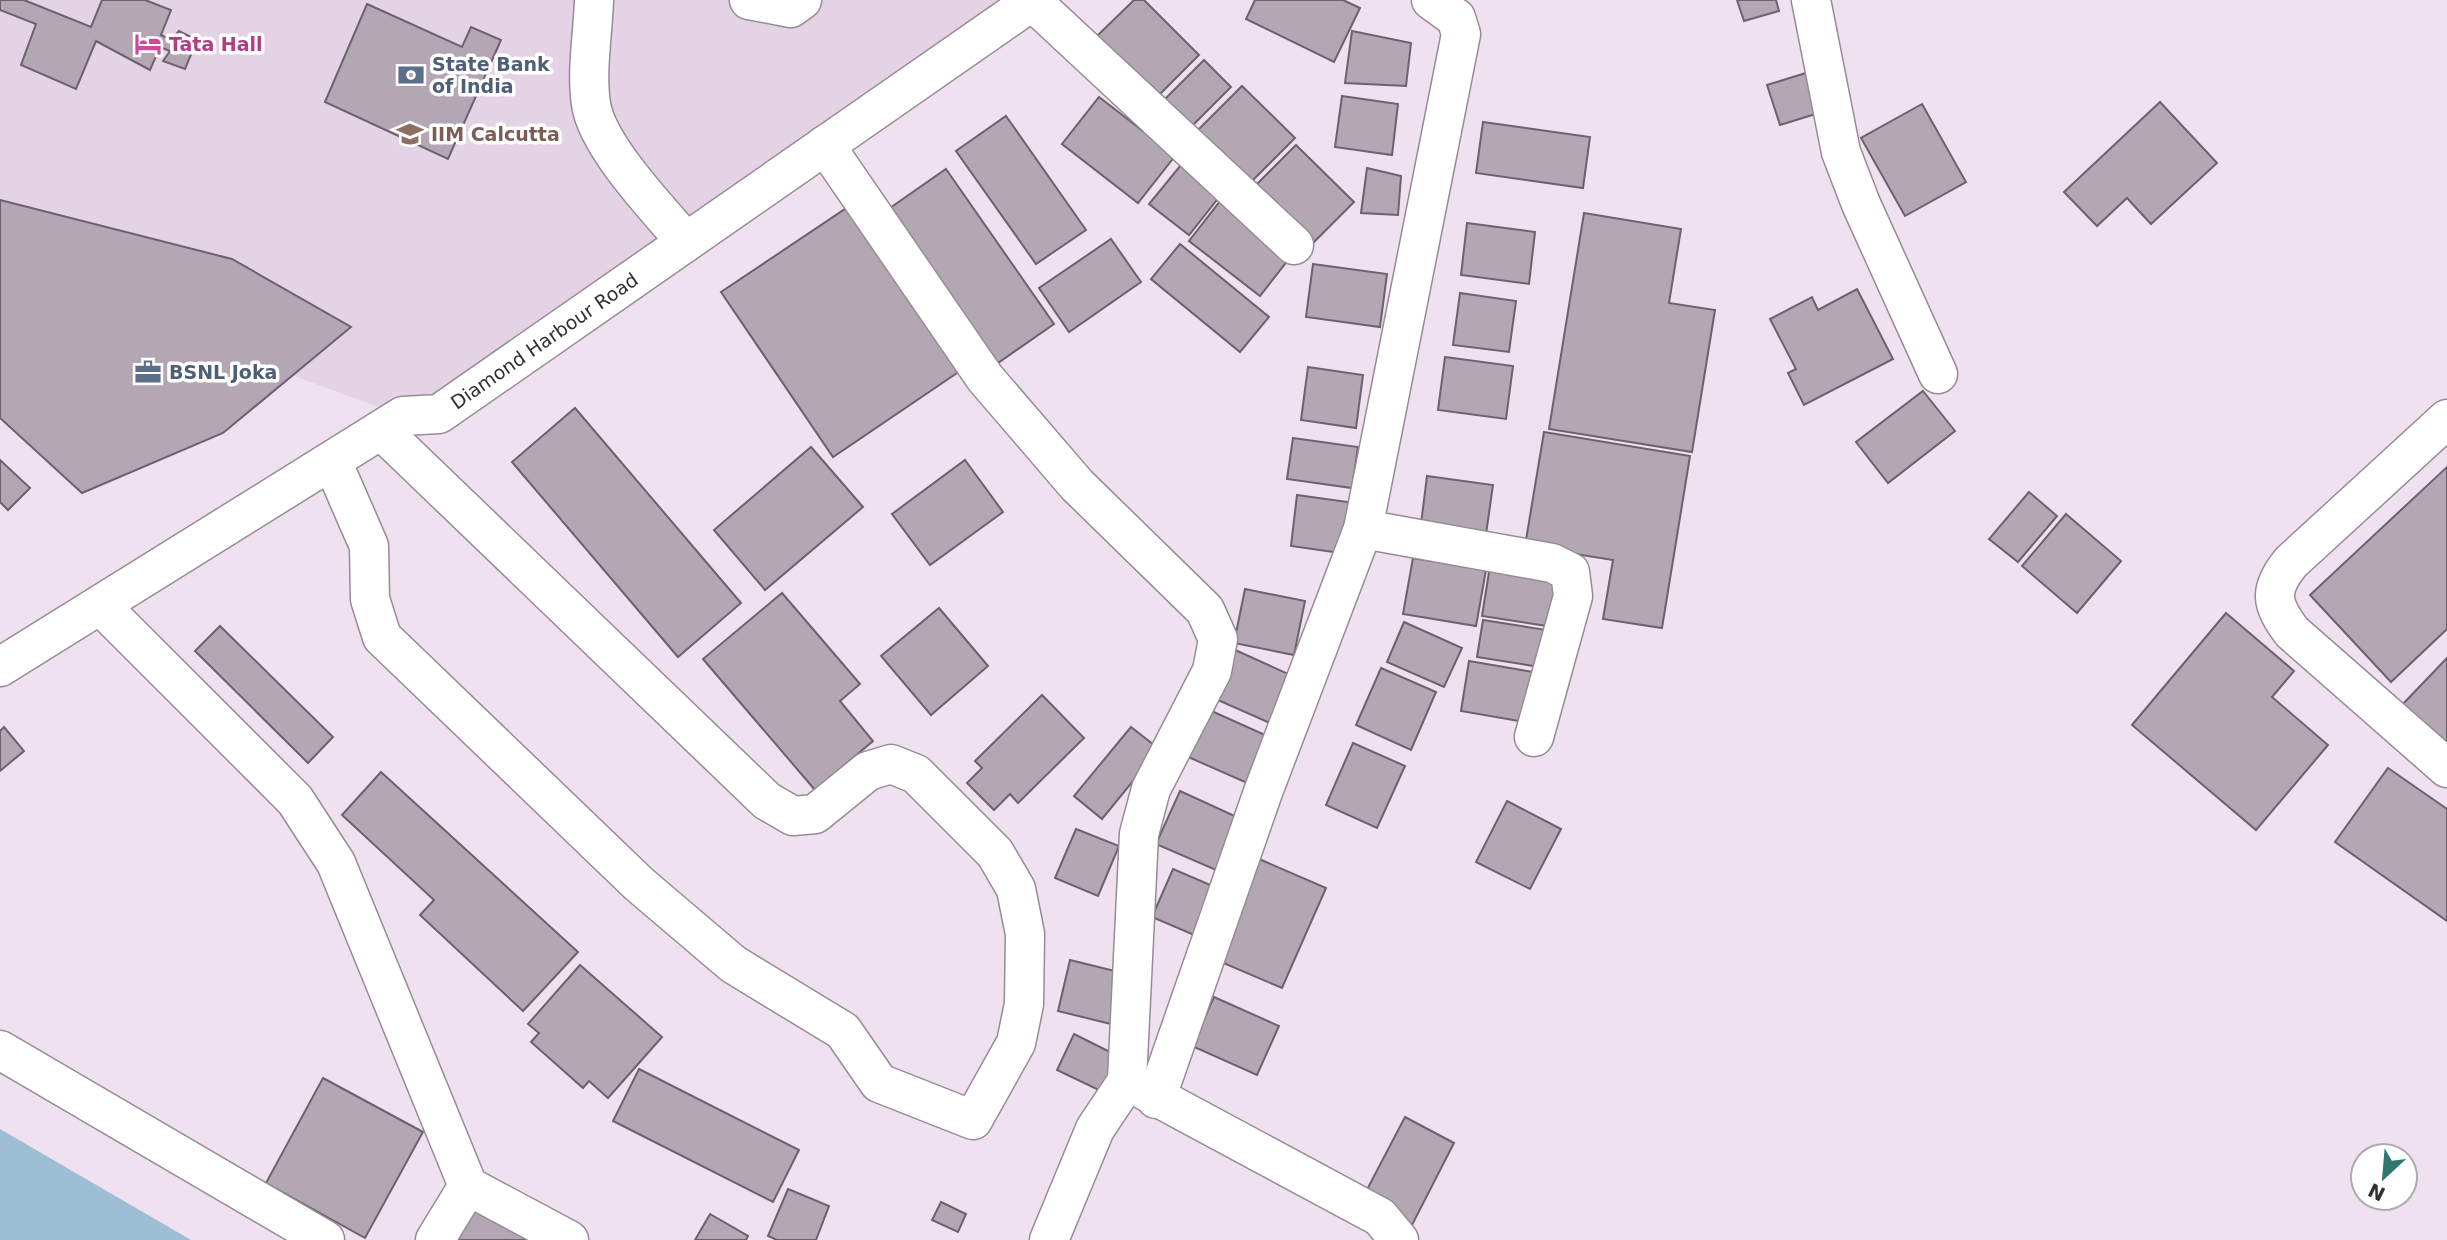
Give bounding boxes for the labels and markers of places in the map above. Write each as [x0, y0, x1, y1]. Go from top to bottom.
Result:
hotel icon: Tata Hall [133, 29, 163, 59]
place label: Tata Hall [169, 33, 263, 55]
place label: State Bank of India [432, 53, 550, 97]
bank icon: State Bank of India [396, 60, 426, 90]
school or university icon: IIM Calcutta [395, 119, 425, 149]
place label: IIM Calcutta [431, 123, 560, 145]
office icon: BSNL Joka [133, 357, 163, 387]
place label: BSNL Joka [169, 361, 277, 383]

